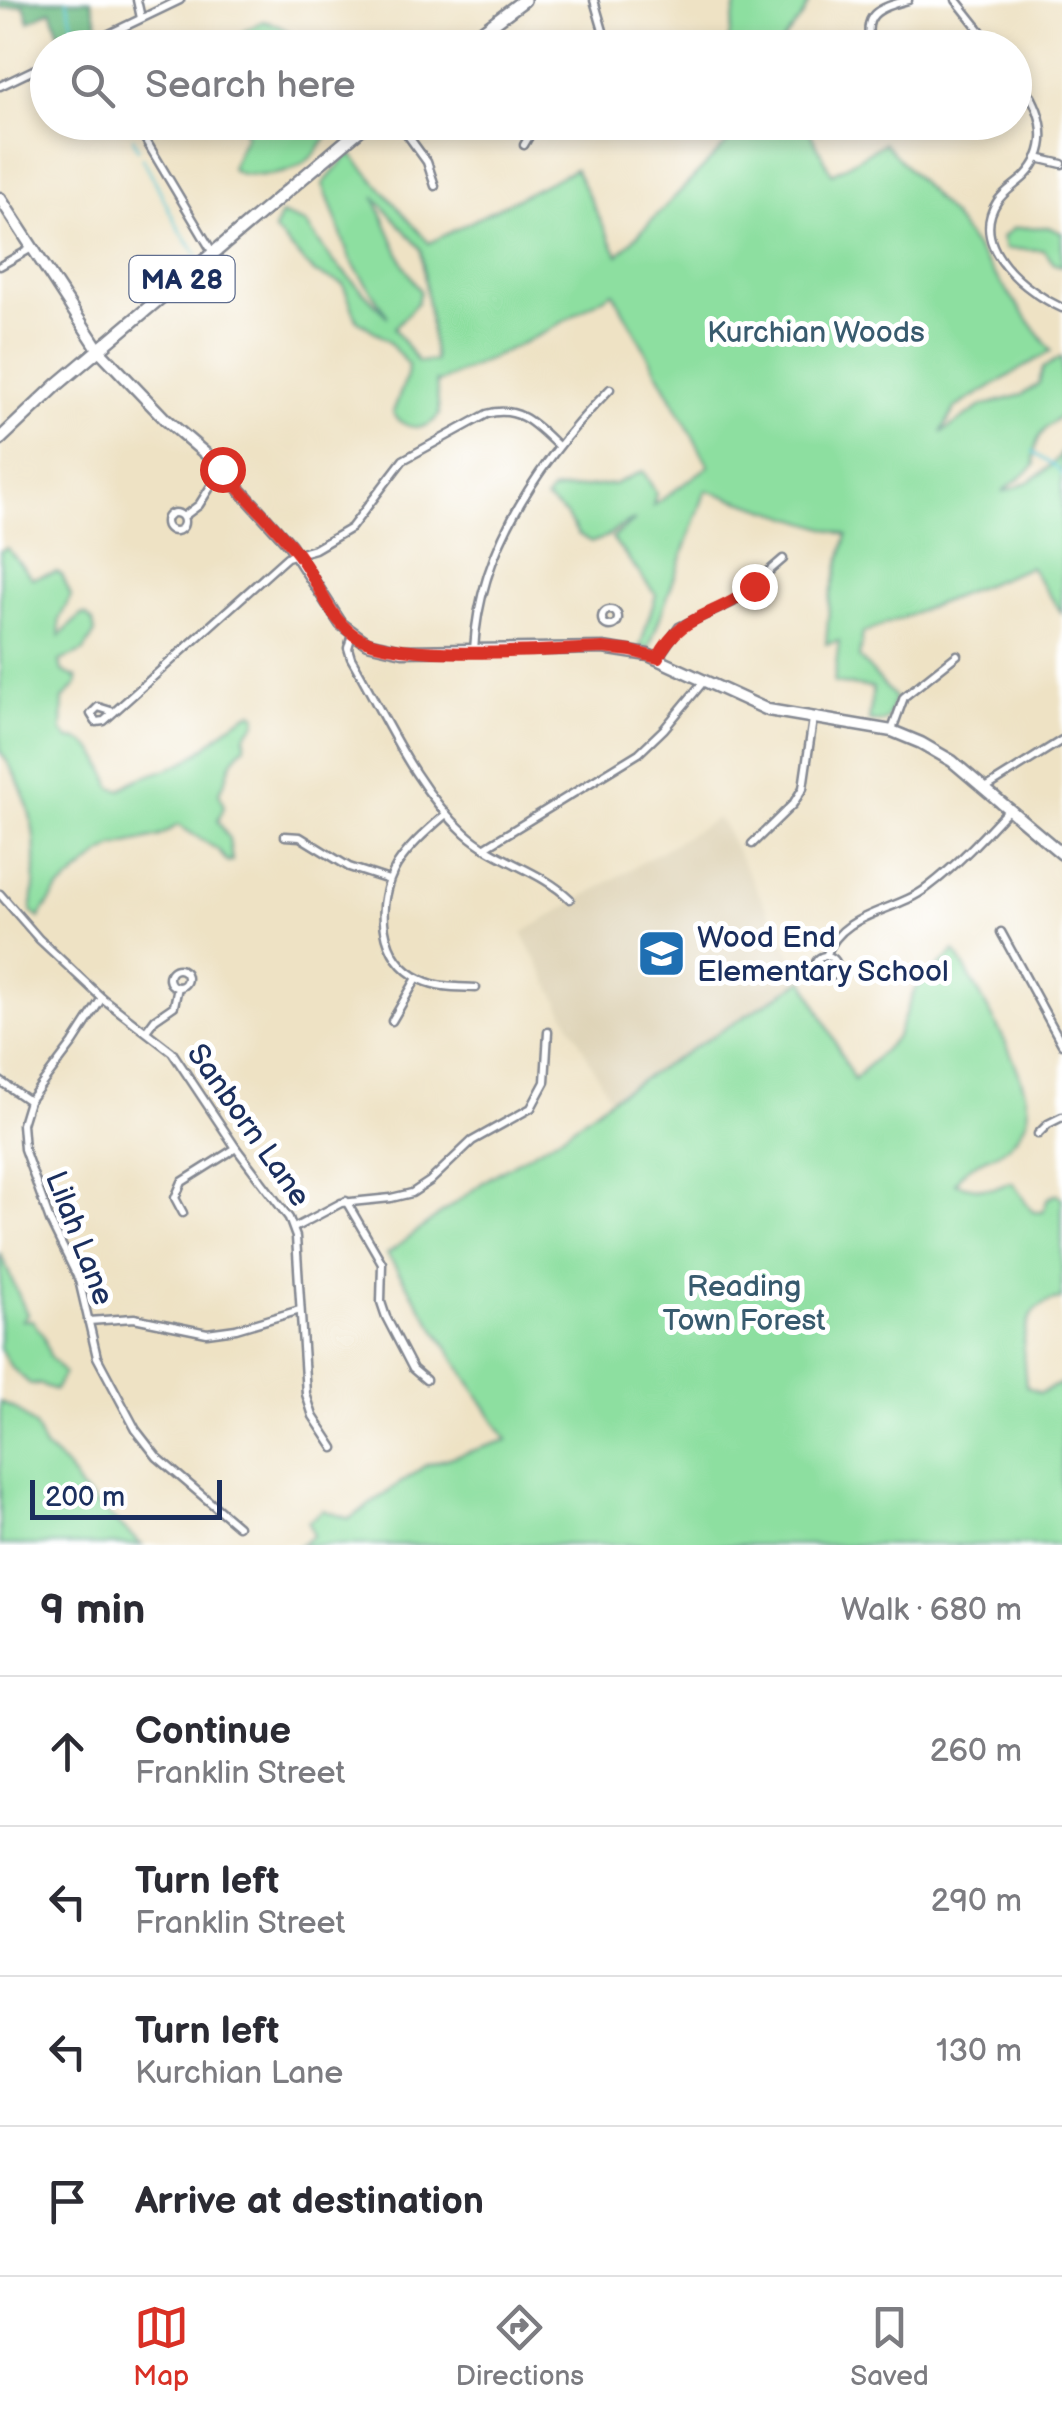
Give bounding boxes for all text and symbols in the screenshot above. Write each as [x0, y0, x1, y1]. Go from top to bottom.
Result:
search box [30, 30, 1032, 140]
icon: search [65, 58, 120, 113]
text: Search here [145, 63, 356, 108]
road number: MA 28 [130, 256, 234, 302]
park label: Kurchian Woods [707, 315, 925, 351]
route start [200, 447, 246, 493]
route end [732, 564, 778, 610]
place label: Wood End Elementary School [697, 920, 949, 990]
school or university icon: Wood End Elementary School [636, 928, 688, 980]
street label: Sanborn Lane [179, 1037, 317, 1214]
street label: Lilah Lane [37, 1166, 121, 1310]
park label: Reading Town Forest [663, 1269, 826, 1339]
scale bar [30, 1475, 222, 1520]
text: 200 m [45, 1481, 125, 1514]
text: 9 min [40, 1585, 146, 1636]
text: Walk · 680 m [841, 1591, 1022, 1630]
text: Continue [135, 1709, 291, 1754]
icon: ahead [40, 1724, 95, 1779]
text: 260 m [930, 1732, 1022, 1771]
text: Franklin Street [135, 1754, 345, 1793]
text: Turn left [135, 1859, 279, 1904]
icon: left [40, 1874, 95, 1929]
text: 290 m [931, 1882, 1022, 1921]
text: Franklin Street [135, 1904, 345, 1943]
text: Turn left [135, 2009, 279, 2054]
icon: left [40, 2024, 95, 2079]
text: 130 m [936, 2032, 1022, 2071]
text: Kurchian Lane [135, 2054, 343, 2093]
icon: arrive [40, 2174, 95, 2229]
text: Arrive at destination [135, 2179, 484, 2224]
tab: Map [133, 2300, 189, 2393]
tab: Directions [455, 2300, 584, 2393]
tab: Saved [850, 2300, 929, 2393]

